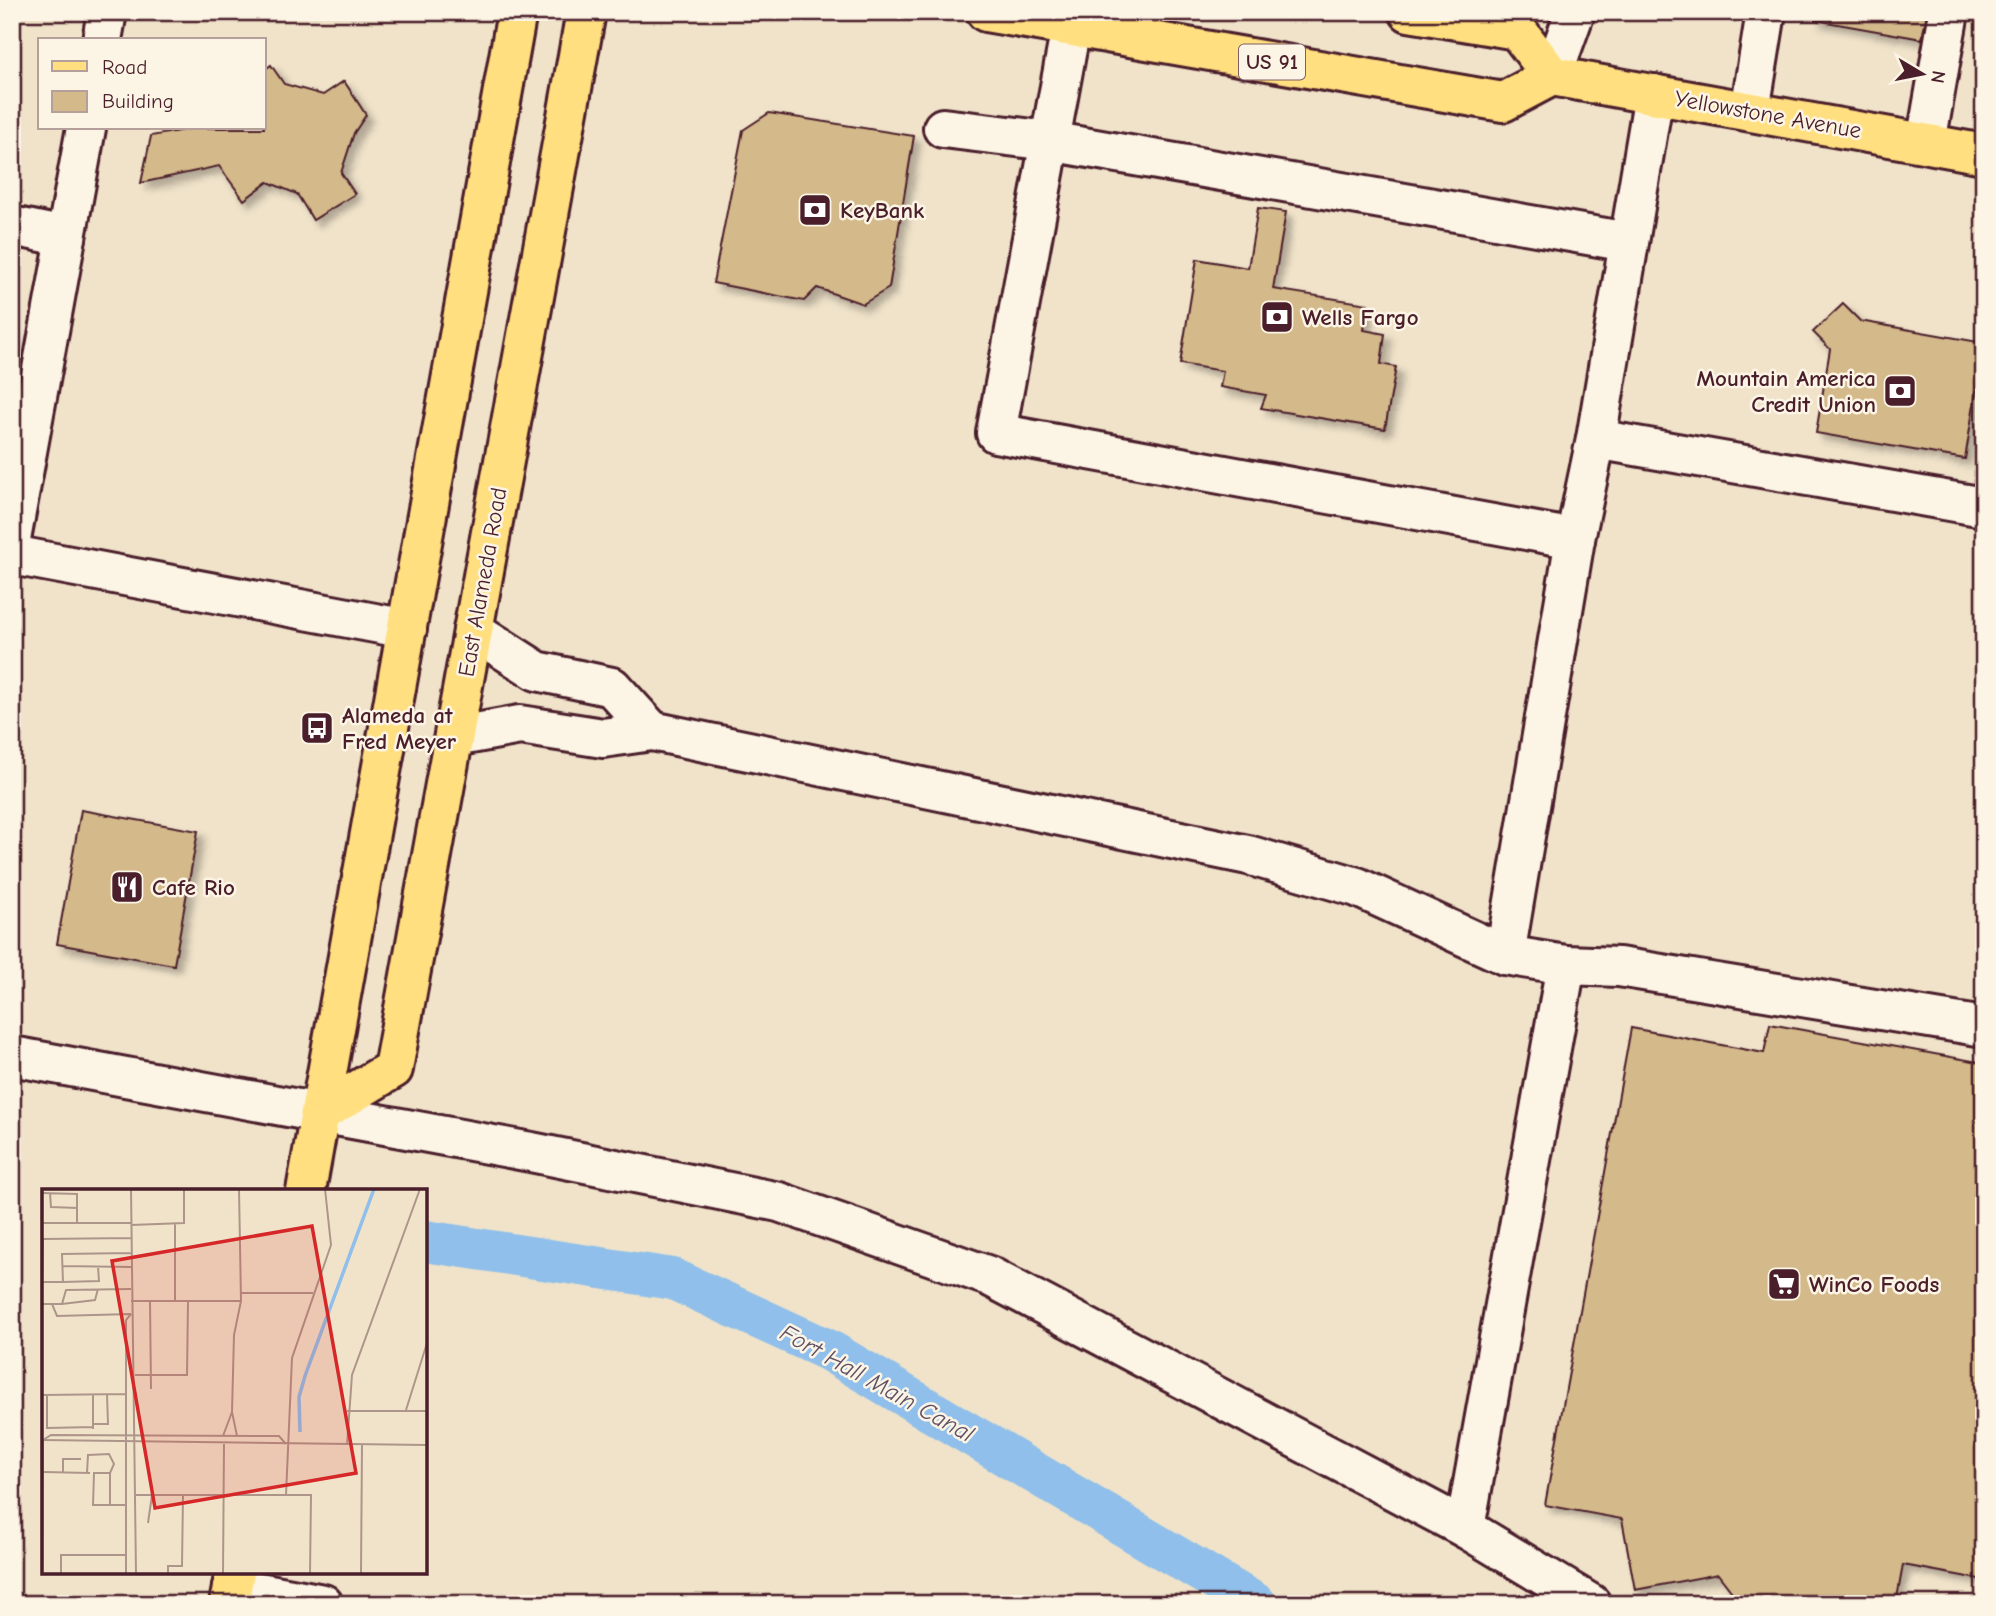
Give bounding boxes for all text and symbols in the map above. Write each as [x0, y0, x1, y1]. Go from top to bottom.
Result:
legend [38, 38, 266, 130]
north arrow [1888, 38, 1958, 108]
road number: US 91 [1239, 44, 1305, 80]
text: Road [102, 55, 147, 79]
text: N [1926, 69, 1950, 85]
street label: Yellowstone Avenue [1672, 85, 1863, 144]
text: Building [102, 89, 174, 113]
bank icon: KeyBank [796, 191, 834, 229]
place label: KeyBank [840, 197, 924, 224]
bank icon: Wells Fargo [1258, 298, 1296, 336]
place label: Wells Fargo [1302, 304, 1419, 331]
place label: Mountain America Credit Union [1697, 365, 1876, 418]
bank icon: Mountain America Credit Union [1881, 372, 1919, 410]
street label: East Alameda Road [453, 485, 512, 679]
place label: Alameda at Fred Meyer [342, 702, 457, 755]
bus stop icon: Alameda at Fred Meyer [298, 709, 336, 747]
restaurant icon: Cafe Rio [108, 868, 146, 906]
place label: Cafe Rio [152, 874, 235, 901]
inset map [42, 1189, 427, 1574]
supermarket icon: WinCo Foods [1765, 1265, 1803, 1303]
place label: WinCo Foods [1809, 1271, 1940, 1298]
water label: Fort Hall Main Canal [775, 1318, 979, 1448]

